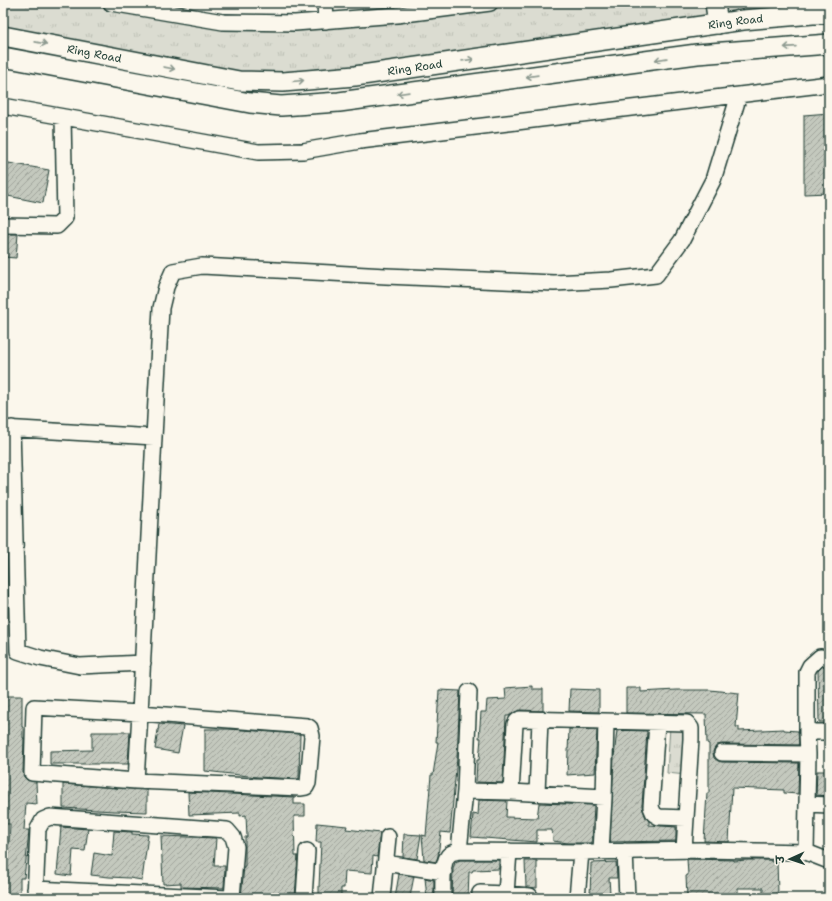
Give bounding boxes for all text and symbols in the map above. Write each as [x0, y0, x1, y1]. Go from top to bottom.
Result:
street label: Ring Road [707, 11, 764, 33]
one-way arrow [34, 39, 47, 47]
street label: Ring Road [66, 41, 123, 66]
one-way arrow [784, 44, 797, 51]
one-way arrow [655, 55, 668, 63]
street label: Ring Road [386, 56, 443, 79]
one-way arrow [461, 56, 474, 64]
one-way arrow [162, 64, 175, 72]
one-way arrow [526, 72, 539, 80]
one-way arrow [291, 77, 304, 84]
one-way arrow [397, 89, 410, 97]
north arrow [770, 839, 810, 879]
text: उ [773, 854, 788, 865]

